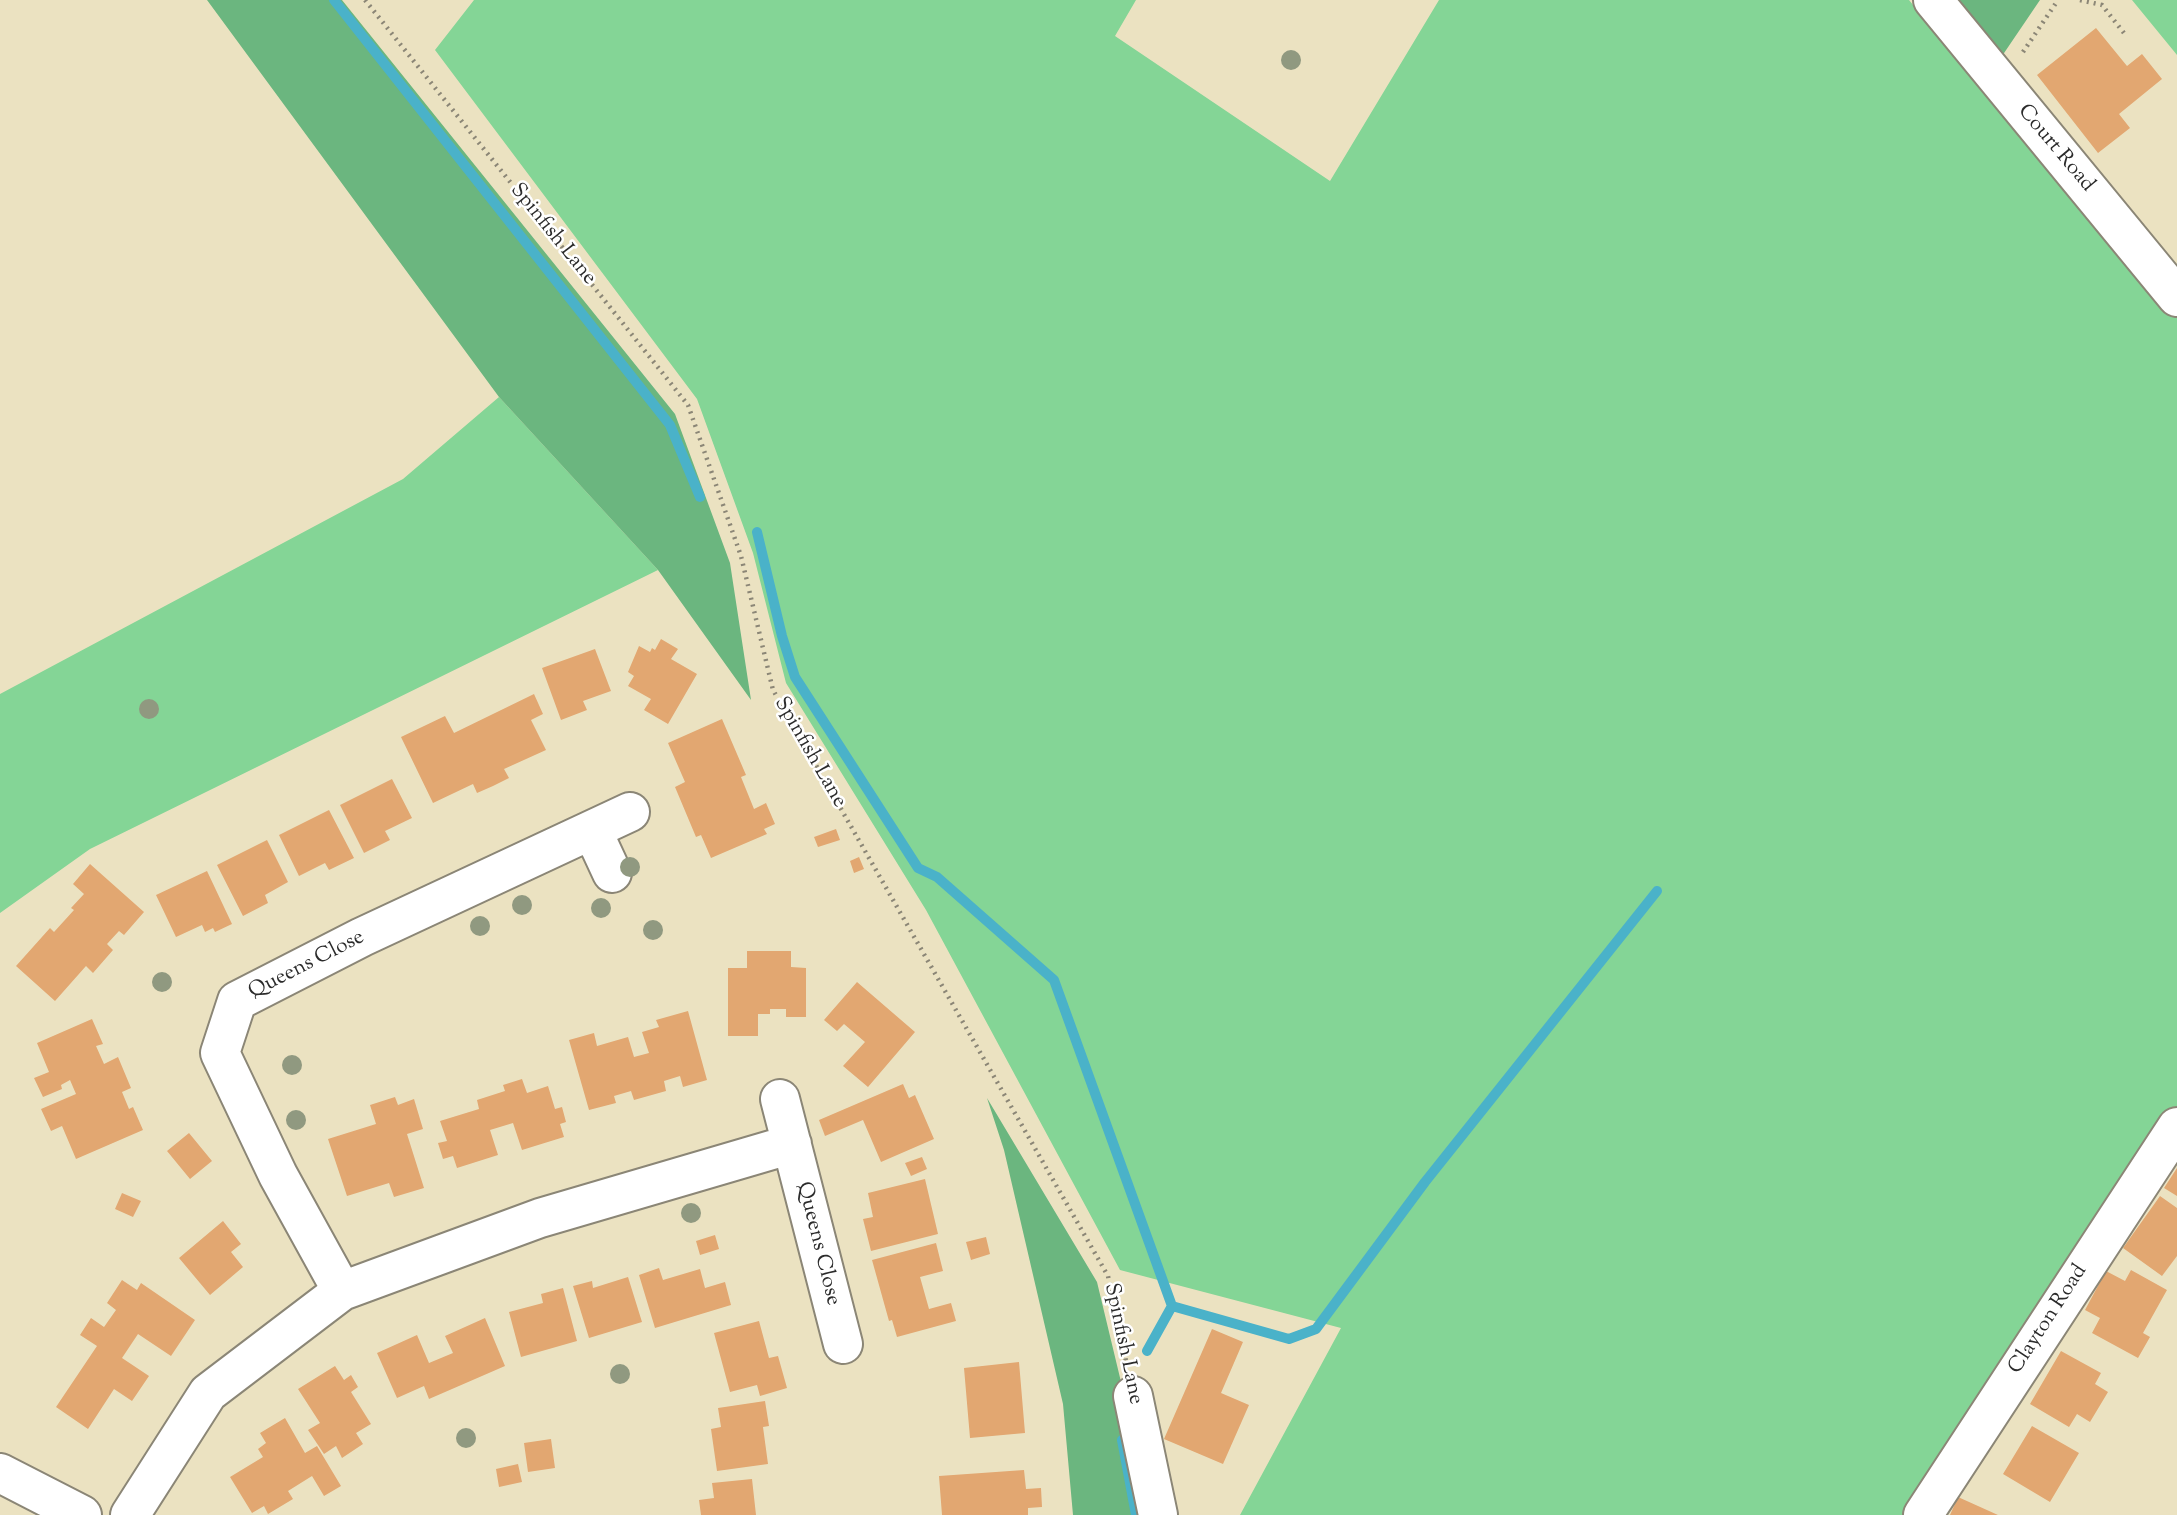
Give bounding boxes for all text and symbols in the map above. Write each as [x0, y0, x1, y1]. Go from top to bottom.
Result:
street label: Court Road [2011, 100, 2099, 198]
street label: Spinfish Lane [503, 179, 601, 291]
street label: Spinfish Lane [767, 693, 851, 813]
street label: Queens Close [245, 926, 369, 1006]
street label: Queens Close [789, 1180, 845, 1308]
street label: Clayton Road [2004, 1261, 2094, 1379]
street label: Spinfish Lane [1097, 1281, 1147, 1407]

